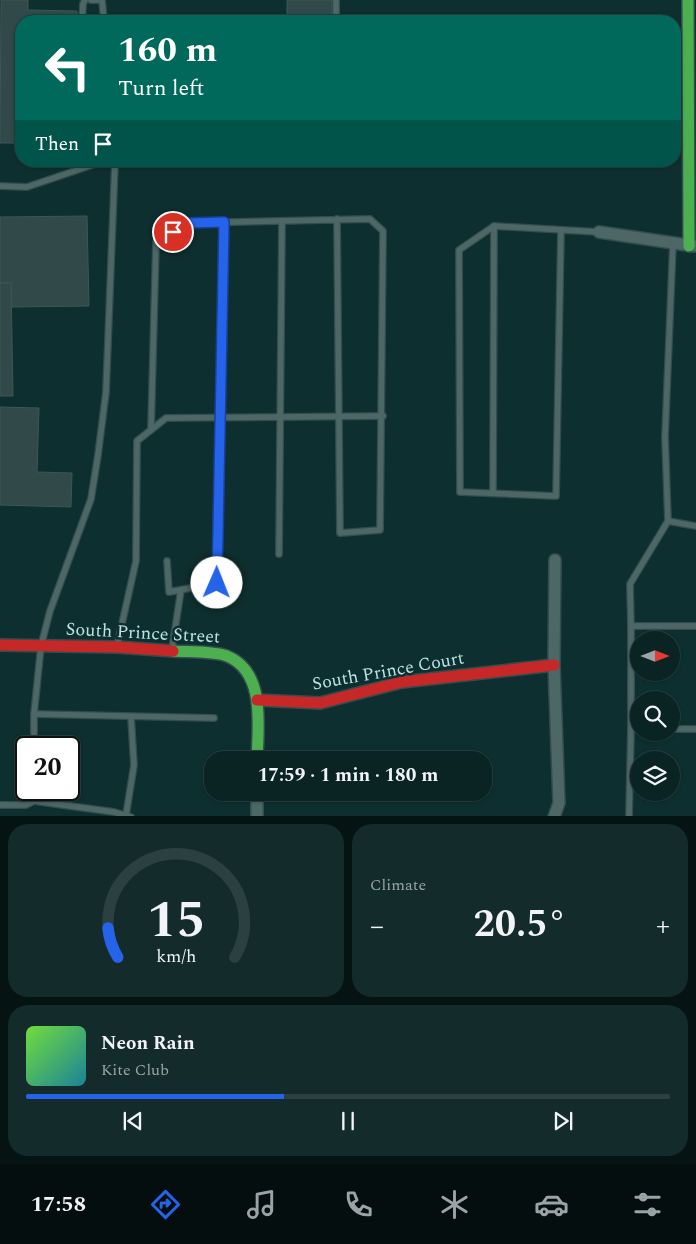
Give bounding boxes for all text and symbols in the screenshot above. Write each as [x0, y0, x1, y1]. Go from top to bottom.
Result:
text: 160 m [118, 24, 217, 77]
icon: left [35, 35, 100, 100]
text: Turn left [118, 72, 204, 105]
text: Then [35, 130, 79, 159]
icon: arrive [89, 130, 117, 158]
pin [152, 211, 194, 253]
icon: arrive [159, 218, 187, 246]
position arrow [190, 556, 242, 608]
street label: South Prince Street [65, 615, 221, 651]
north arrow [630, 631, 680, 681]
map controls [630, 631, 680, 801]
street label: South Prince Court [310, 644, 466, 698]
button: search [630, 691, 680, 741]
speed limit sign: 20 [15, 736, 80, 801]
button: layers [630, 751, 680, 801]
text: 17:59 · 1 min · 180 m [258, 761, 438, 790]
text: Climate [370, 873, 426, 897]
text: 15 [147, 881, 205, 960]
text: 20.5° [473, 896, 567, 954]
text: − [370, 905, 384, 948]
text: + [656, 905, 670, 948]
text: km/h [156, 943, 196, 970]
text: Neon Rain [101, 1029, 195, 1058]
text: Kite Club [101, 1058, 169, 1082]
icon: previous [119, 1107, 147, 1135]
icon: pause [334, 1107, 362, 1135]
icon: next [549, 1107, 577, 1135]
icon: directions [148, 1187, 183, 1222]
icon: music [244, 1187, 279, 1222]
icon: phone [341, 1187, 376, 1222]
icon: climate [437, 1187, 472, 1222]
icon: car [534, 1187, 569, 1222]
icon: filters [630, 1187, 665, 1222]
text: 17:58 [31, 1188, 86, 1221]

